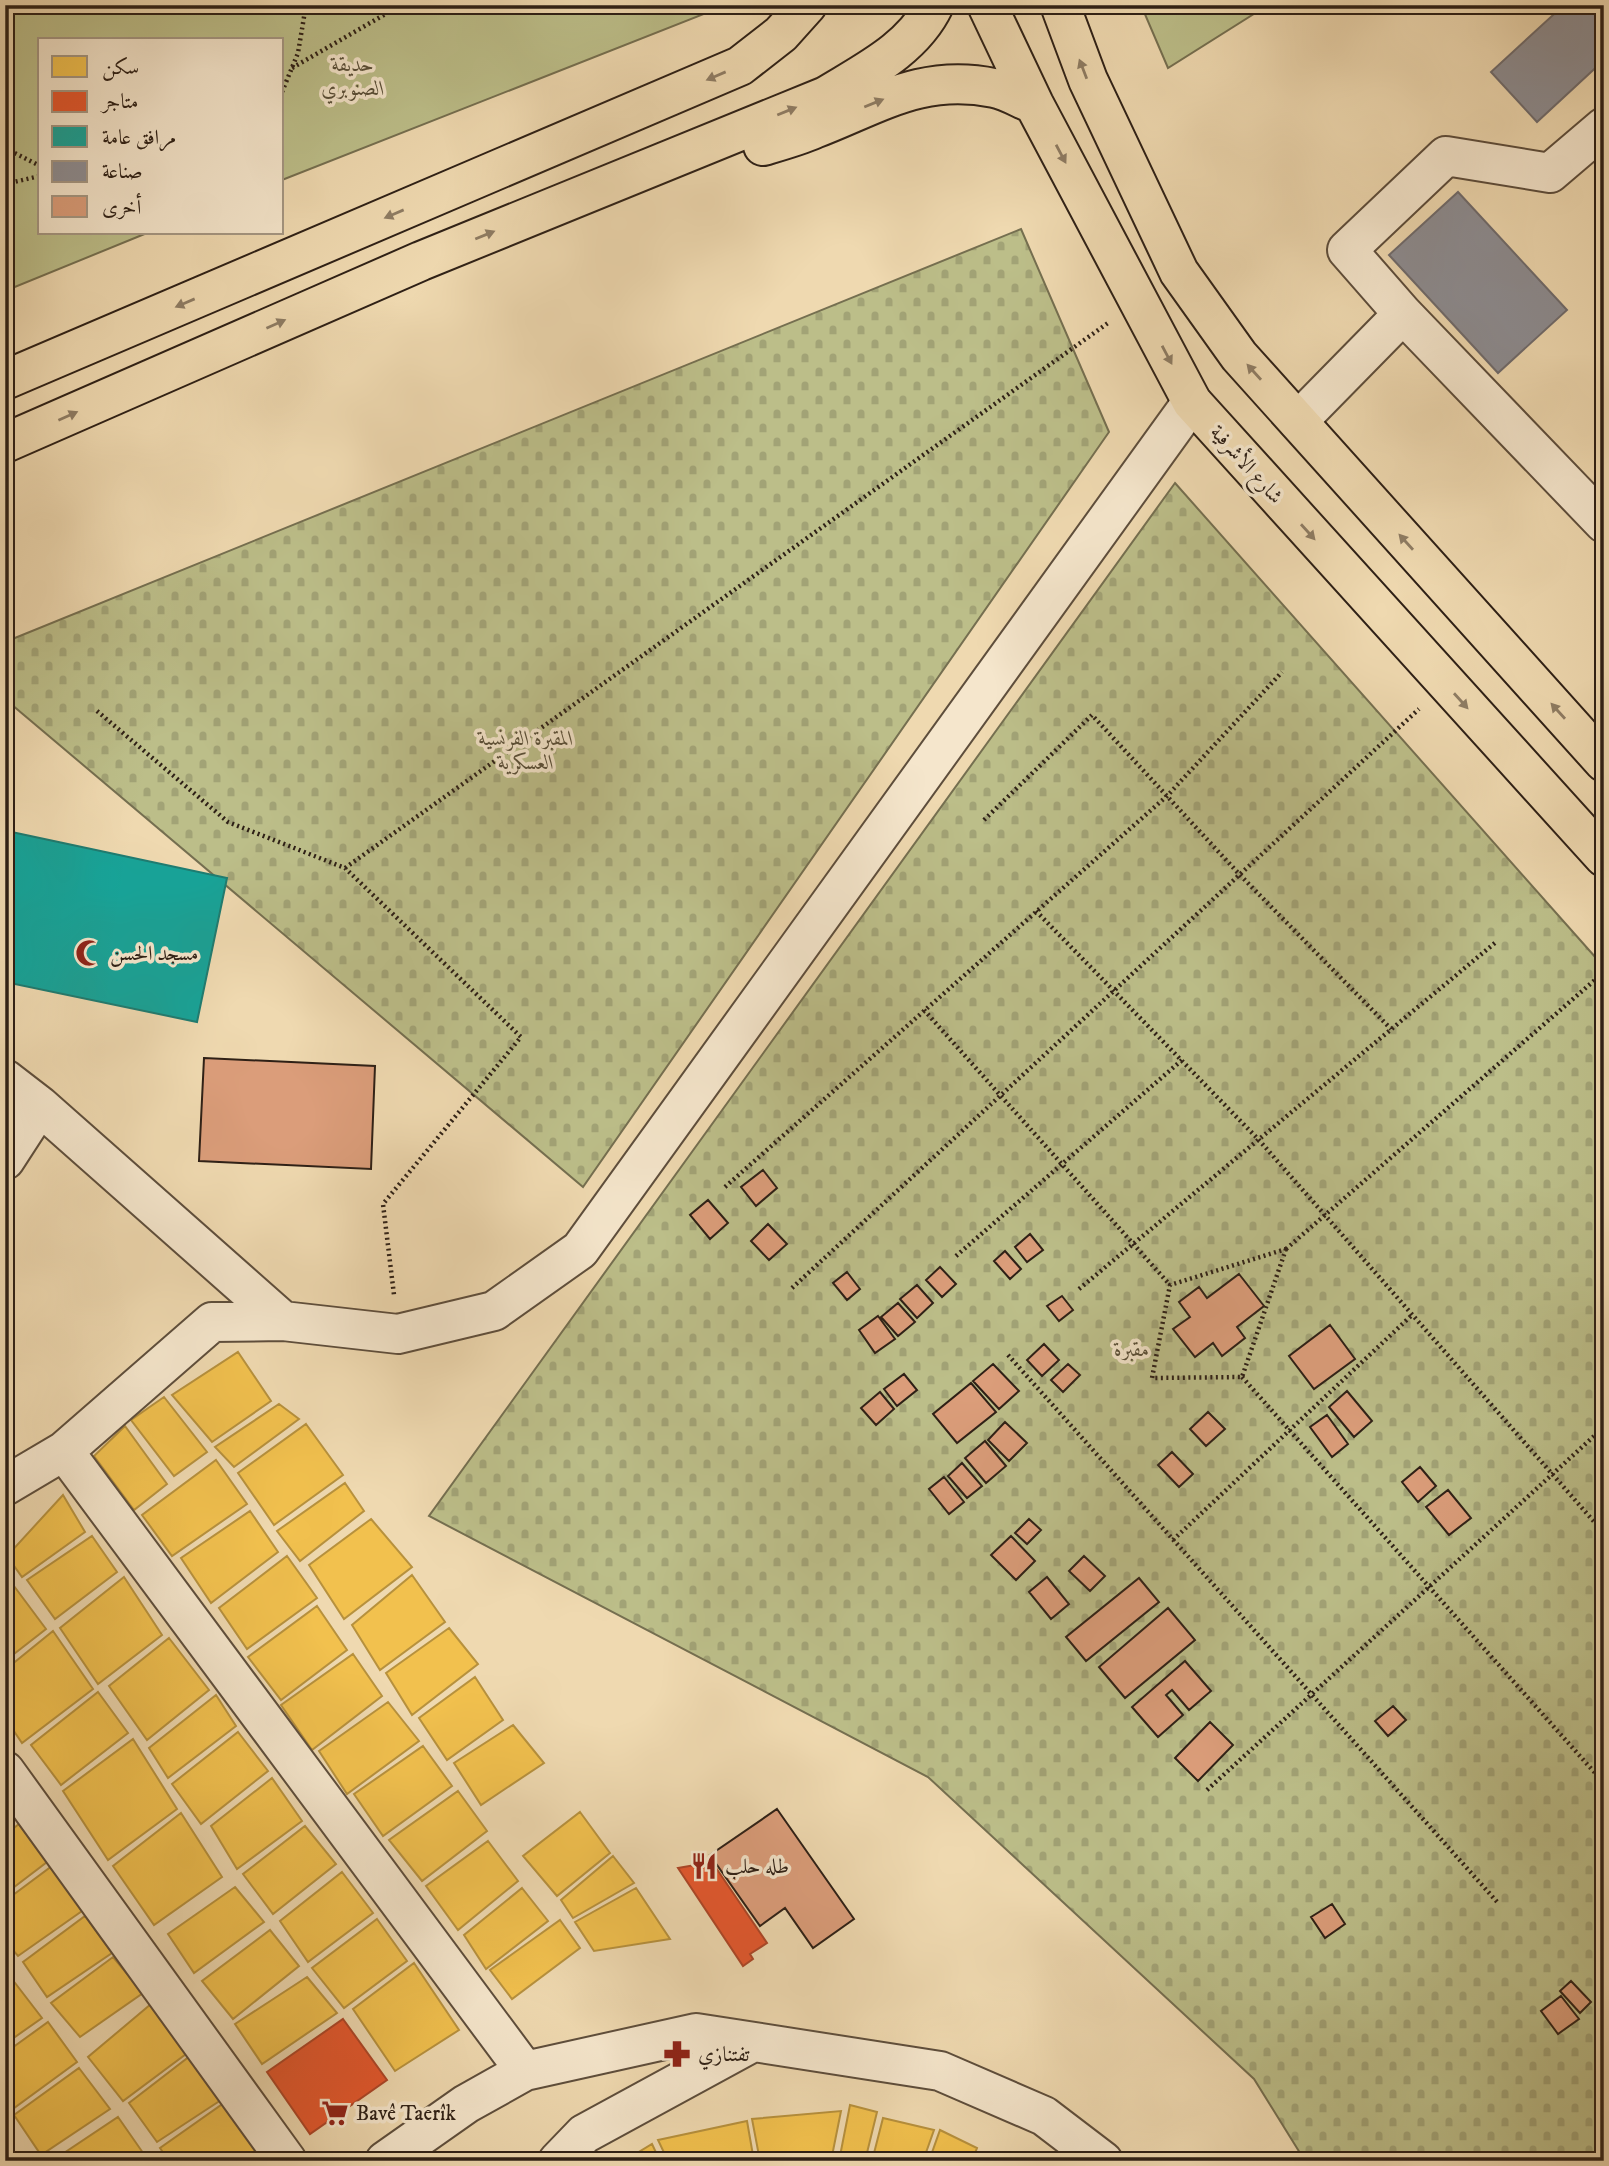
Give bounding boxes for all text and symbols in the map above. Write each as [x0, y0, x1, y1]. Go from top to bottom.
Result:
legend [38, 38, 284, 234]
park label: حديقة الصنوبري [321, 52, 385, 104]
text: سكن [102, 55, 139, 81]
one-way arrow [1078, 58, 1089, 79]
one-way arrow [705, 71, 726, 82]
text: متاجر [100, 89, 139, 115]
one-way arrow [863, 98, 884, 109]
one-way arrow [776, 106, 797, 117]
text: مرافق عامة [102, 125, 176, 152]
one-way arrow [1055, 144, 1066, 164]
text: صناعة [102, 159, 143, 185]
text: أخرى [102, 192, 141, 221]
one-way arrow [384, 208, 404, 220]
one-way arrow [475, 229, 496, 240]
one-way arrow [174, 298, 195, 309]
one-way arrow [266, 319, 287, 330]
one-way arrow [1162, 345, 1173, 365]
one-way arrow [1246, 363, 1262, 381]
one-way arrow [58, 410, 79, 421]
street label: شارع الأشرفية [1201, 418, 1291, 512]
one-way arrow [1300, 523, 1316, 540]
one-way arrow [1399, 533, 1414, 550]
one-way arrow [1453, 692, 1469, 709]
one-way arrow [1550, 702, 1566, 720]
park label: المقبرة الفرنسية العسكرية [476, 726, 574, 776]
mosque icon: مسجد الحسن [74, 938, 104, 968]
place label: مسجد الحسن [110, 941, 198, 967]
park label: مقبرة [1113, 1337, 1150, 1363]
restaurant icon: طله حلب [689, 1851, 719, 1881]
place label: طله حلب [725, 1854, 789, 1880]
pharmacy icon: تفتنازي [662, 2039, 692, 2069]
place label: تفتنازي [698, 2042, 750, 2070]
supermarket icon: Bavê Taerîk [320, 2098, 350, 2128]
place label: Bavê Taerîk [356, 2101, 456, 2127]

